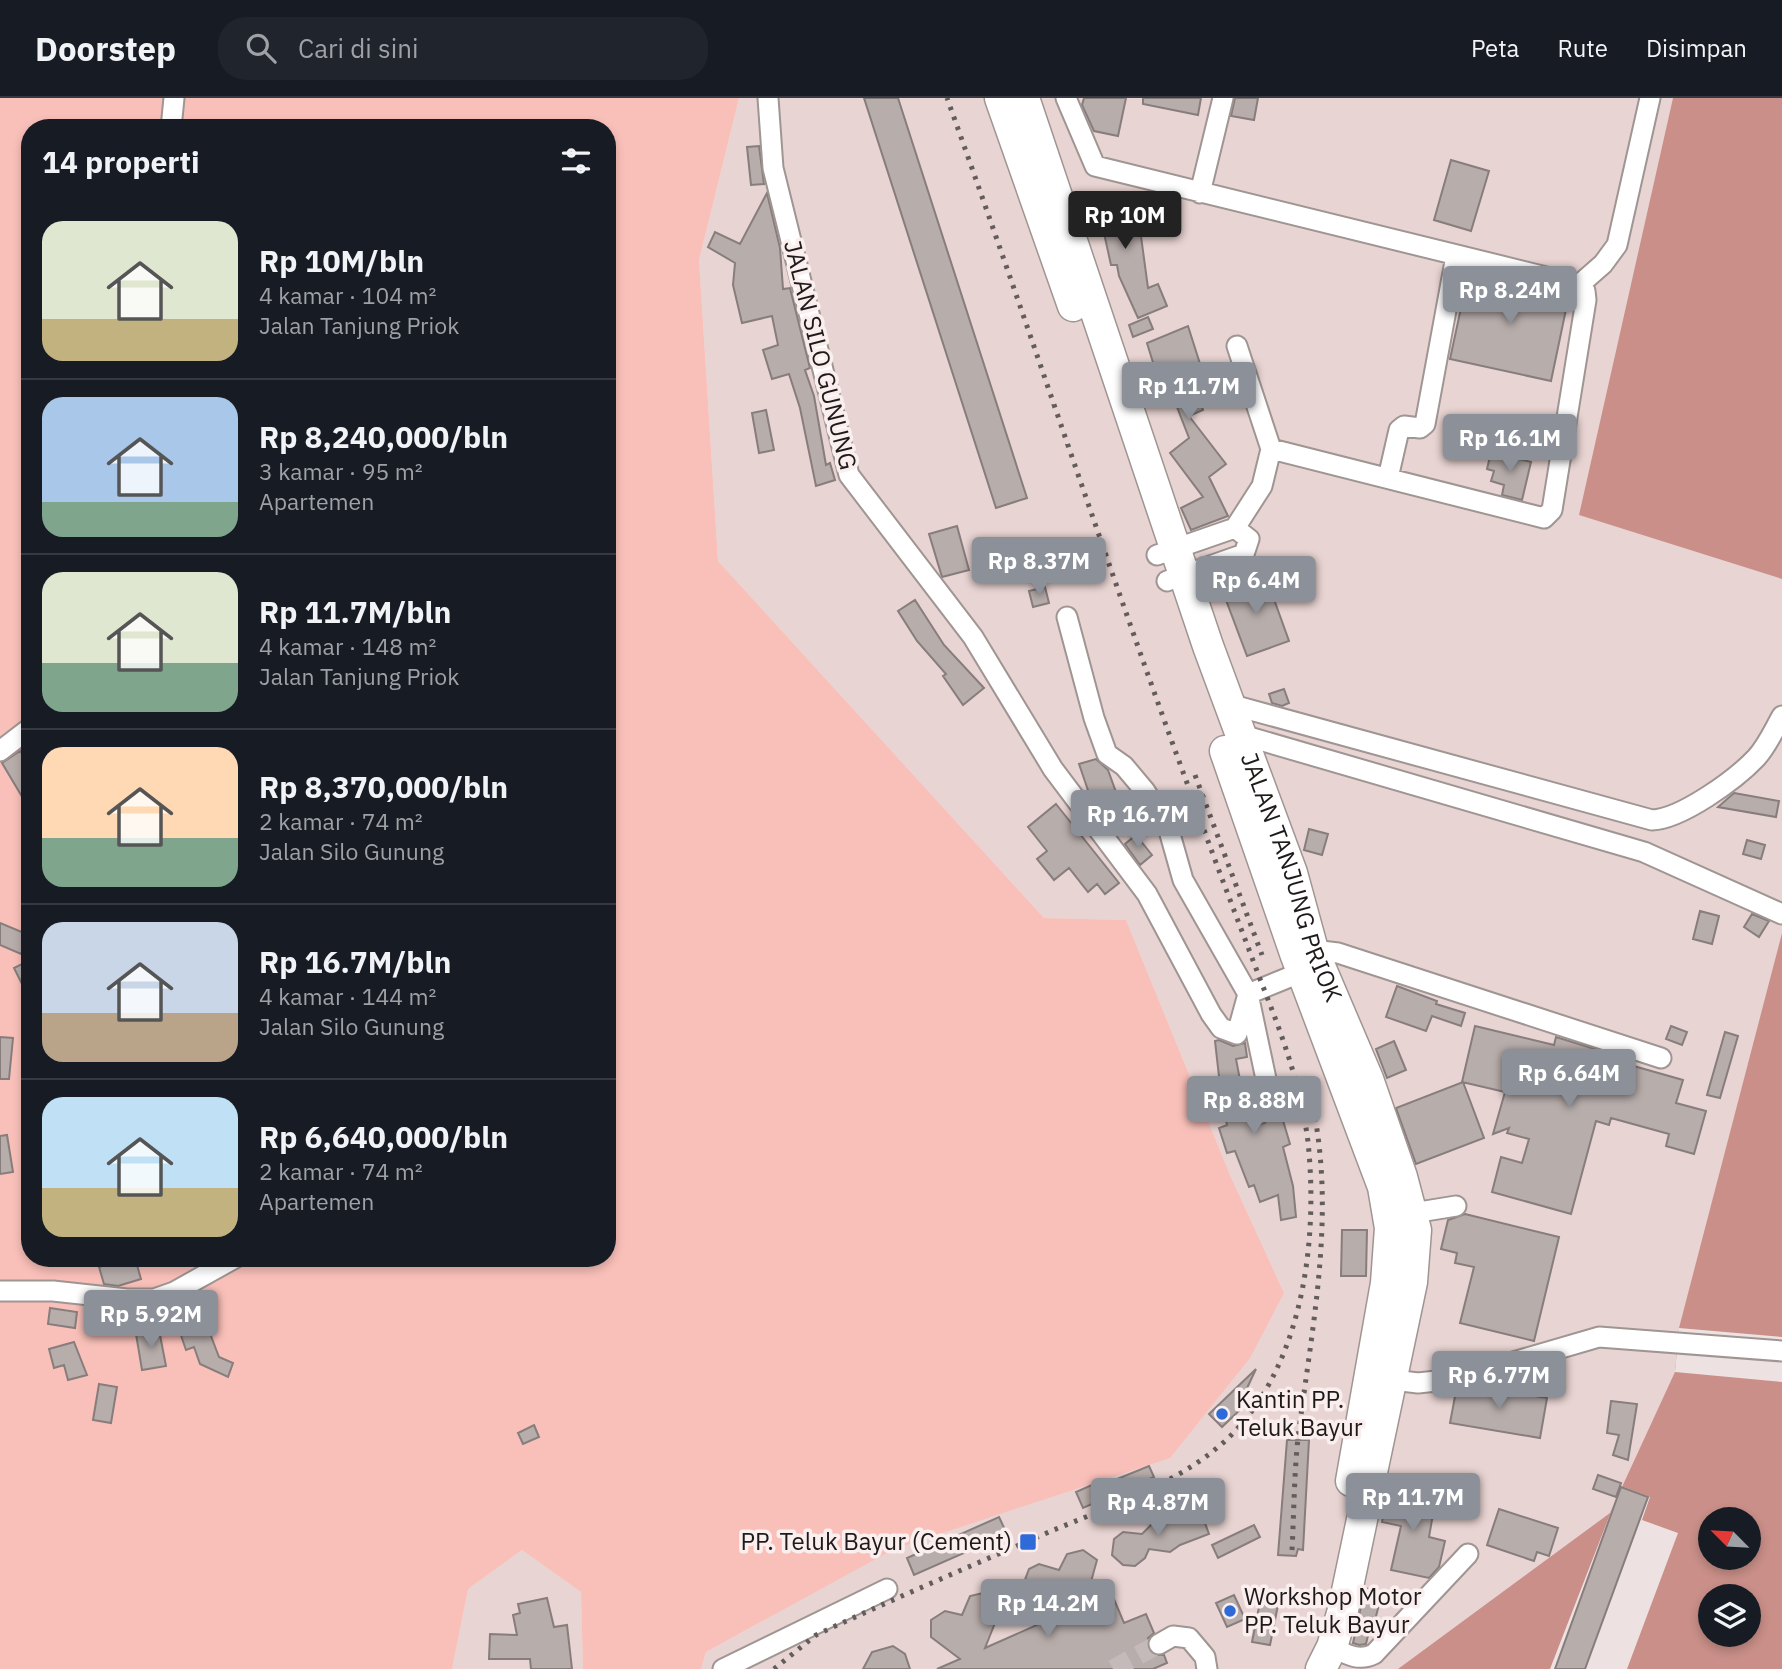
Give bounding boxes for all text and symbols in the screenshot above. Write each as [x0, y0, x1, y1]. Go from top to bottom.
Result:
search box [218, 17, 708, 80]
text: Doorstep [35, 27, 176, 70]
icon: search [242, 29, 280, 67]
text: Cari di sini [298, 31, 418, 65]
text: Peta [1471, 32, 1519, 64]
text: Rute [1557, 32, 1608, 64]
text: Disimpan [1646, 32, 1747, 64]
text: 14 properti [42, 142, 200, 181]
icon: filters [557, 142, 595, 180]
pin: Rp 10M [1068, 192, 1182, 251]
text: Rp 10M [1084, 199, 1166, 229]
street label: JALAN SILO GUNUNG [777, 237, 865, 473]
text: Rp 10M/bln [259, 241, 424, 280]
icon: home [98, 249, 182, 333]
pin: Rp 8.24M [1438, 266, 1582, 326]
text: Rp 8.24M [1459, 274, 1561, 304]
text: 4 kamar · 104 m² [259, 280, 437, 310]
text: Jalan Tanjung Priok [259, 310, 459, 340]
pin: Rp 11.7M [1117, 362, 1261, 422]
text: Rp 11.7M [1138, 370, 1240, 400]
pin: Rp 16.1M [1438, 414, 1582, 474]
text: Rp 8,240,000/bln [259, 417, 508, 456]
text: Rp 16.1M [1459, 422, 1561, 452]
icon: home [98, 425, 182, 509]
text: 3 kamar · 95 m² [259, 456, 423, 486]
text: Apartemen [259, 486, 374, 516]
pin: Rp 8.37M [967, 538, 1111, 597]
text: Rp 8.37M [988, 545, 1090, 575]
pin: Rp 6.4M [1191, 556, 1321, 616]
text: Rp 6.4M [1212, 564, 1300, 594]
text: Rp 11.7M/bln [259, 592, 451, 631]
icon: home [98, 600, 182, 684]
text: 4 kamar · 148 m² [259, 631, 437, 661]
text: Jalan Tanjung Priok [259, 661, 459, 691]
street label: JALAN TANJUNG PRIOK [1234, 748, 1350, 1007]
text: Rp 8,370,000/bln [259, 767, 508, 806]
icon: home [98, 775, 182, 859]
pin: Rp 16.7M [1066, 790, 1210, 850]
text: Rp 16.7M [1087, 798, 1189, 828]
text: 2 kamar · 74 m² [259, 806, 423, 836]
text: Jalan Silo Gunung [259, 836, 444, 866]
text: Rp 16.7M/bln [259, 942, 451, 981]
icon: home [98, 950, 182, 1034]
text: 4 kamar · 144 m² [259, 981, 437, 1011]
text: Jalan Silo Gunung [259, 1011, 444, 1041]
pin: Rp 6.64M [1497, 1049, 1641, 1109]
text: Rp 6.64M [1518, 1057, 1620, 1087]
pin: Rp 8.88M [1182, 1076, 1326, 1136]
text: Rp 8.88M [1203, 1084, 1305, 1114]
text: Rp 6,640,000/bln [259, 1117, 508, 1156]
icon: home [98, 1125, 182, 1209]
text: 2 kamar · 74 m² [259, 1156, 423, 1186]
text: Apartemen [259, 1186, 374, 1216]
pin: Rp 5.92M [79, 1290, 223, 1350]
text: Rp 5.92M [100, 1298, 202, 1328]
pin: Rp 6.77M [1427, 1352, 1571, 1411]
text: Rp 6.77M [1448, 1359, 1550, 1389]
place label: Kantin PP. Teluk Bayur [1236, 1383, 1363, 1443]
marker: Kantin PP. Teluk Bayur [1214, 1406, 1230, 1422]
pin: Rp 11.7M [1341, 1474, 1485, 1533]
pin: Rp 4.87M [1086, 1478, 1230, 1538]
text: Rp 11.7M [1362, 1481, 1464, 1511]
text: Rp 4.87M [1107, 1486, 1209, 1516]
north arrow [1698, 1507, 1760, 1570]
map controls [1698, 1507, 1761, 1647]
place label: PP. Teluk Bayur (Cement) [741, 1525, 1012, 1557]
marker: PP. Teluk Bayur (Cement) [1018, 1532, 1038, 1552]
pin: Rp 14.2M [976, 1580, 1120, 1639]
place label: Workshop Motor PP. Teluk Bayur [1244, 1580, 1422, 1640]
button: layers [1698, 1584, 1761, 1647]
text: Rp 14.2M [997, 1587, 1099, 1617]
marker: Workshop Motor PP. Teluk Bayur [1222, 1603, 1238, 1619]

